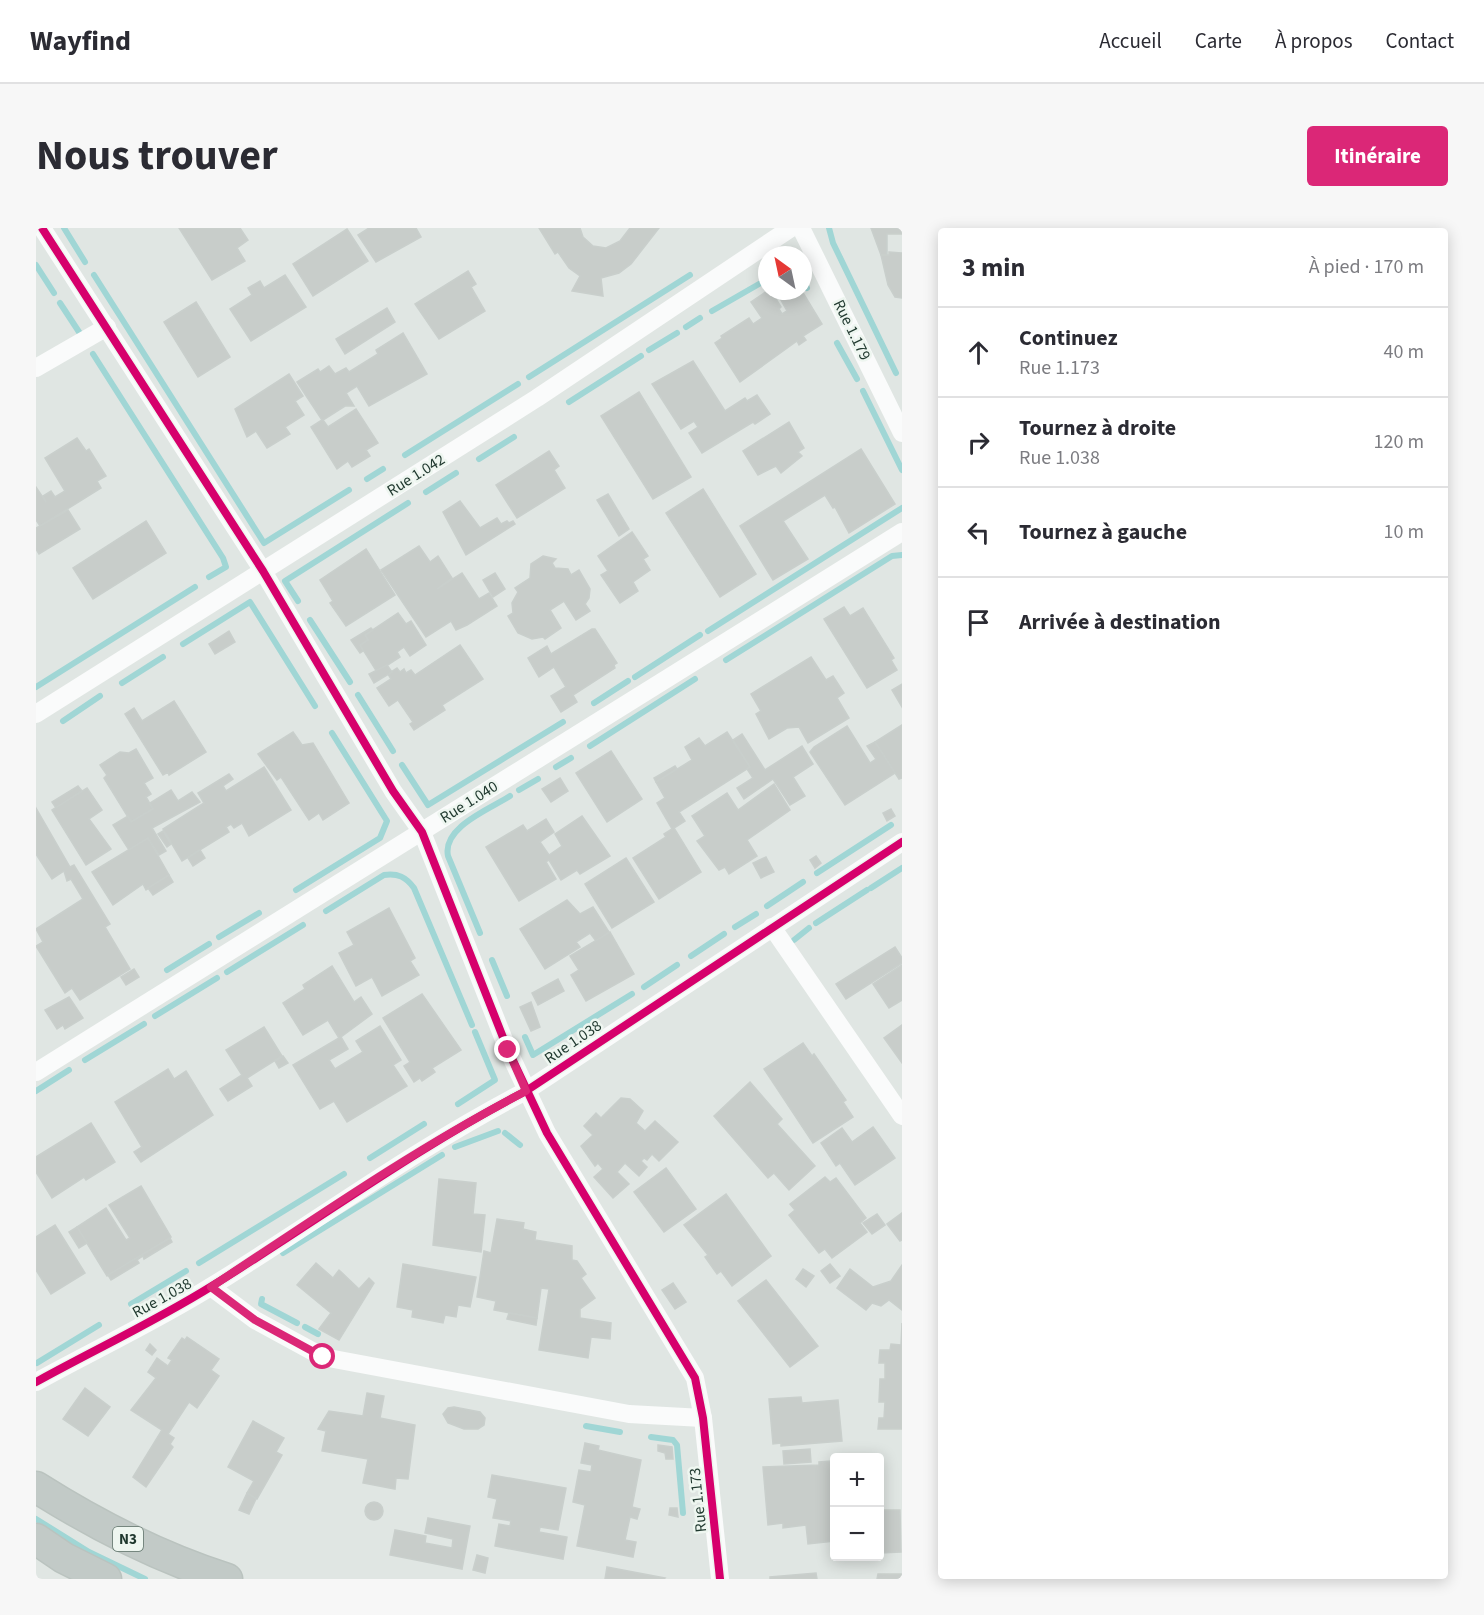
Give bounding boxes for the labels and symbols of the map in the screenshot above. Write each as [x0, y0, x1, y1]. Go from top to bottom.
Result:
north arrow [758, 246, 812, 300]
street label: Rue 1.179 [828, 296, 876, 364]
street label: Rue 1.042 [383, 448, 449, 501]
street label: Rue 1.040 [436, 775, 502, 828]
street label: Rue 1.038 [540, 1015, 606, 1069]
route end [494, 1036, 520, 1062]
street label: Rue 1.038 [128, 1273, 196, 1323]
route start [309, 1343, 335, 1369]
street label: Rue 1.173 [684, 1467, 712, 1533]
road number: N3 [113, 1527, 143, 1551]

